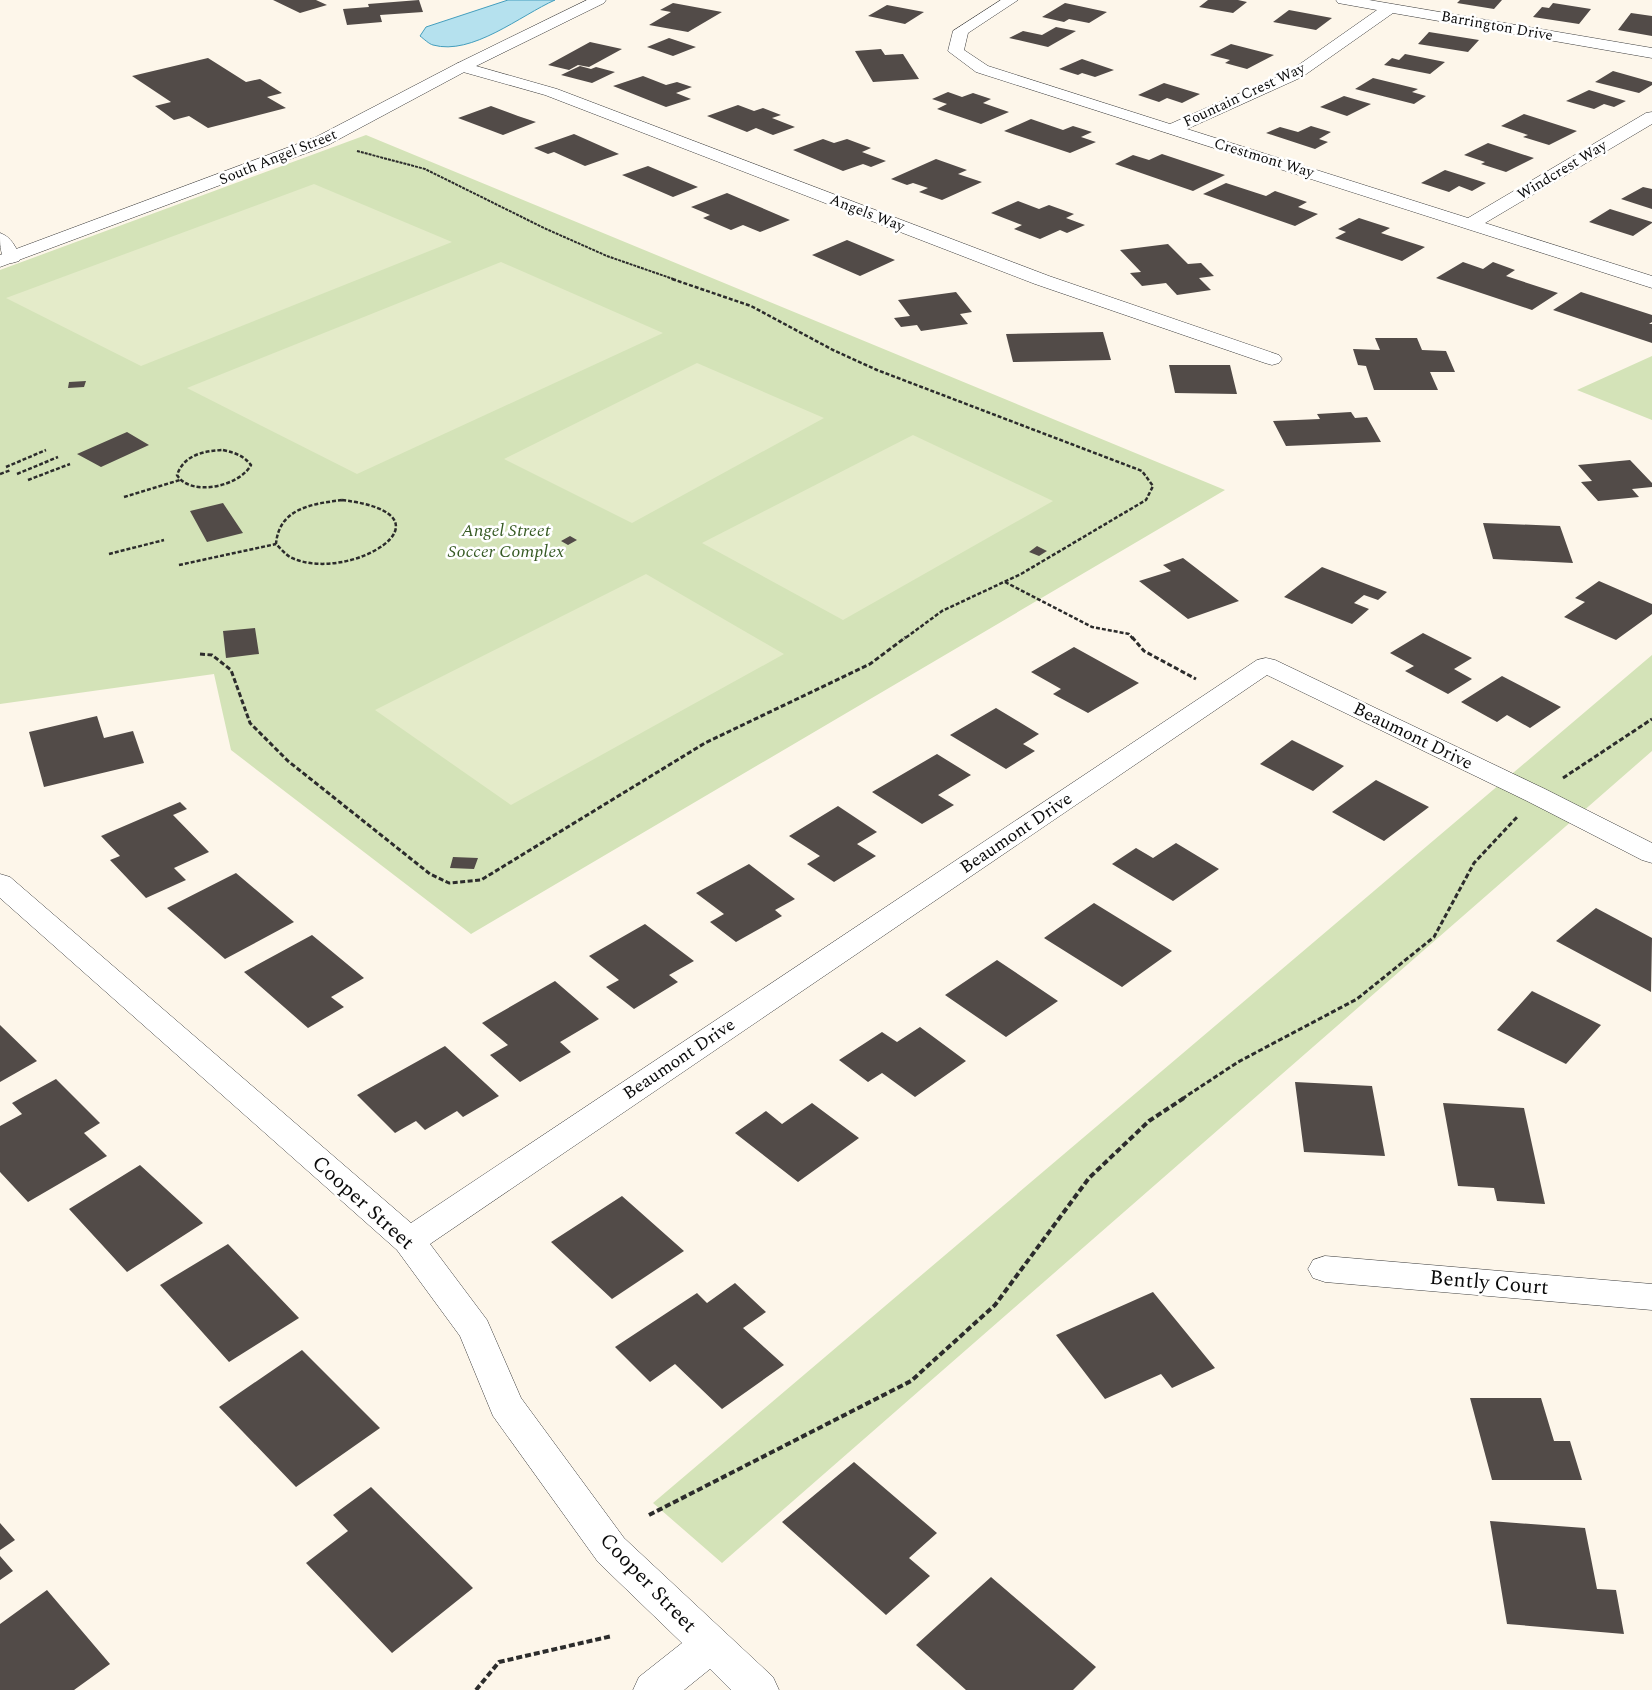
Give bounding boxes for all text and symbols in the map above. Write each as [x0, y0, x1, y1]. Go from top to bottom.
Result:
street label: Barrington Drive [1439, 5, 1555, 47]
street label: Fountain Crest Way [1179, 56, 1309, 133]
street label: South Angel Street [216, 123, 340, 191]
street label: Crestmont Way [1211, 132, 1318, 184]
street label: Windcrest Way [1513, 134, 1612, 206]
street label: Angels Way [826, 188, 909, 238]
park label: Angel Street Soccer Complex [448, 517, 564, 565]
street label: Beaumont Drive [1348, 695, 1478, 777]
street label: Beaumont Drive [954, 785, 1078, 881]
street label: Beaumont Drive [617, 1011, 741, 1107]
street label: Cooper Street [304, 1148, 422, 1258]
street label: Bently Court [1428, 1262, 1550, 1304]
street label: Cooper Street [592, 1526, 704, 1640]

